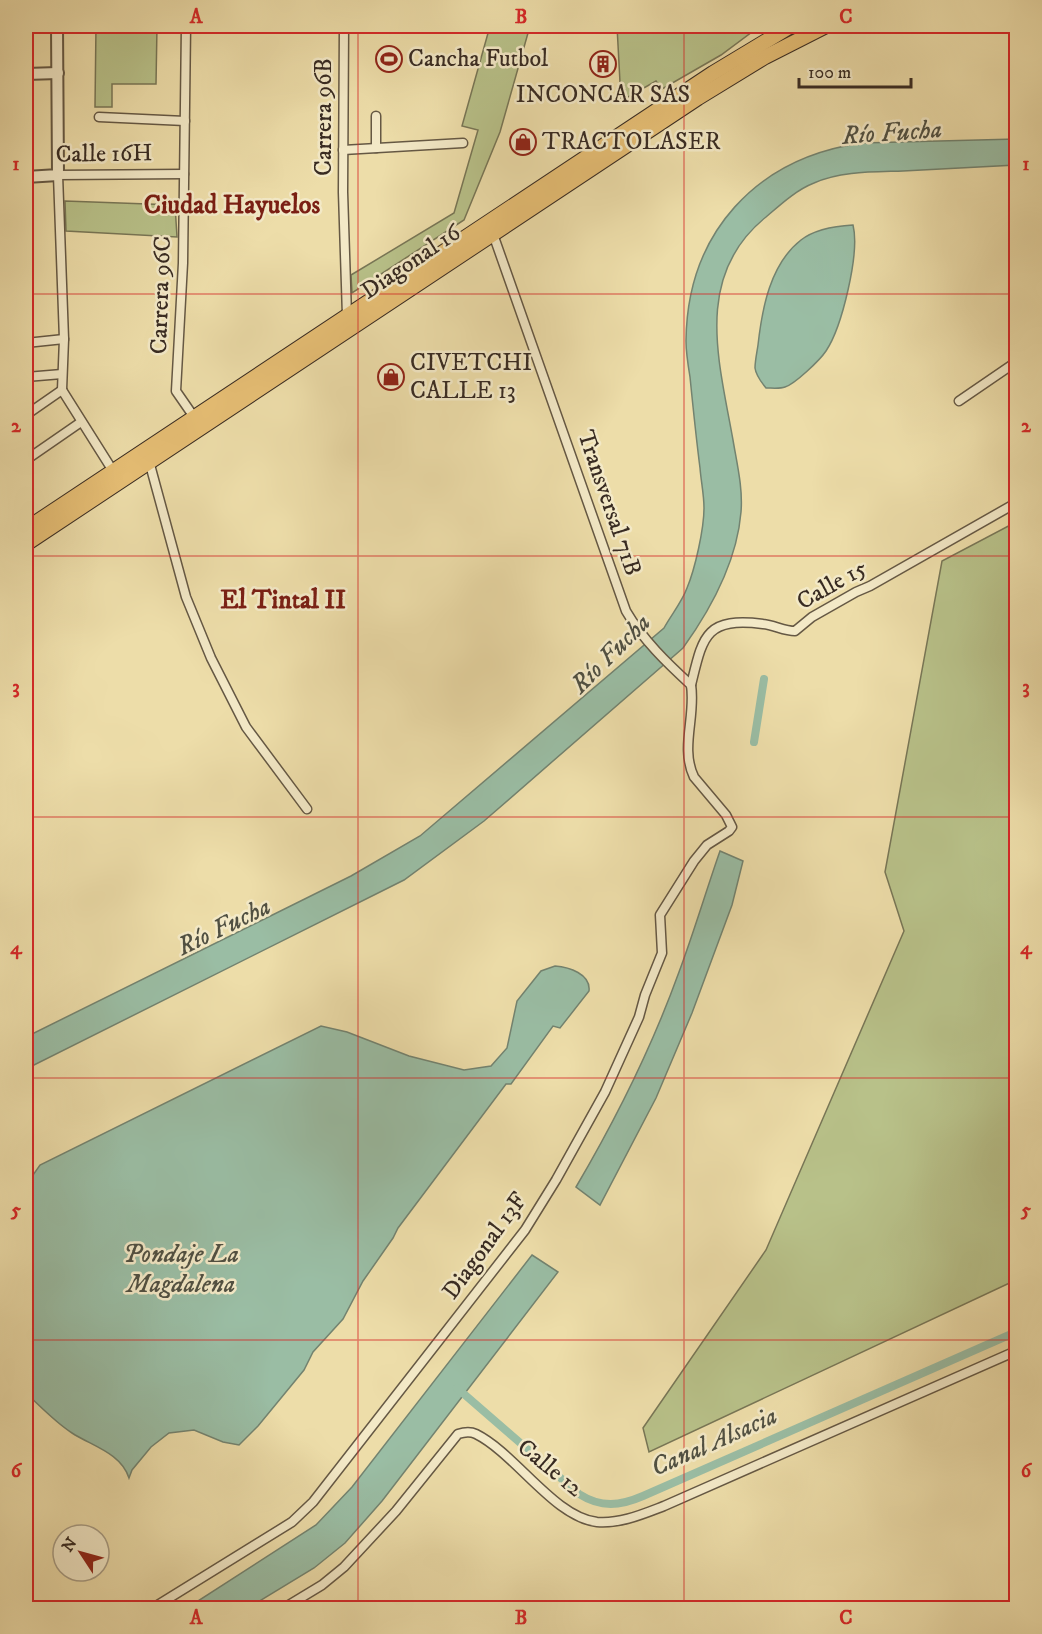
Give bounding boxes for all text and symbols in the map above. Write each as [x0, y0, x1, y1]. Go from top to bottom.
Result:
text: A [189, 5, 204, 30]
text: B [515, 5, 527, 30]
text: C [839, 5, 853, 30]
sports icon: Cancha Futbol [374, 44, 404, 74]
place label: Cancha Futbol [408, 44, 549, 74]
building icon: INCONCAR SAS [588, 49, 618, 79]
scale bar [799, 51, 912, 89]
street label: Carrera 96B [309, 58, 339, 176]
text: 100 m [808, 62, 851, 84]
place label: INCONCAR SAS [516, 80, 690, 110]
water label: Río Fucha [840, 113, 943, 153]
shop icon: TRACTOLASER [508, 127, 538, 157]
place label: TRACTOLASER [542, 127, 721, 157]
street label: Calle 16H [55, 138, 153, 170]
text: 1 [12, 152, 20, 177]
text: 1 [1022, 152, 1030, 177]
district label: Ciudad Hayuelos [144, 189, 320, 222]
street label: Diagonal 16 [355, 217, 468, 306]
street label: Carrera 96C [144, 235, 178, 355]
place label: CIVETCHI CALLE 13 [410, 348, 532, 406]
shop icon: CIVETCHI CALLE 13 [376, 362, 406, 392]
text: 2 [11, 414, 22, 439]
text: 2 [1021, 414, 1032, 439]
street label: Transversal 71B [570, 426, 648, 580]
street label: Calle 15 [792, 553, 873, 617]
district label: El Tintal II [220, 584, 346, 617]
water label: Río Fucha [563, 607, 658, 702]
text: 3 [12, 675, 20, 700]
text: 3 [1022, 675, 1030, 700]
water label: Río Fucha [171, 890, 276, 964]
text: 4 [10, 936, 23, 961]
text: 4 [1020, 936, 1033, 961]
street label: Diagonal 13F [436, 1186, 534, 1305]
text: 5 [10, 1198, 21, 1223]
text: 5 [1020, 1198, 1031, 1223]
water label: Pondaje La Magdalena [123, 1238, 239, 1301]
water label: Canal Alsacia [646, 1399, 782, 1485]
street label: Calle 12 [511, 1432, 589, 1504]
text: 6 [11, 1459, 23, 1484]
text: 6 [1021, 1459, 1033, 1484]
north arrow [51, 1523, 111, 1583]
text: N [58, 1534, 82, 1556]
text: A [189, 1606, 204, 1631]
text: B [515, 1606, 527, 1631]
text: C [839, 1606, 853, 1631]

